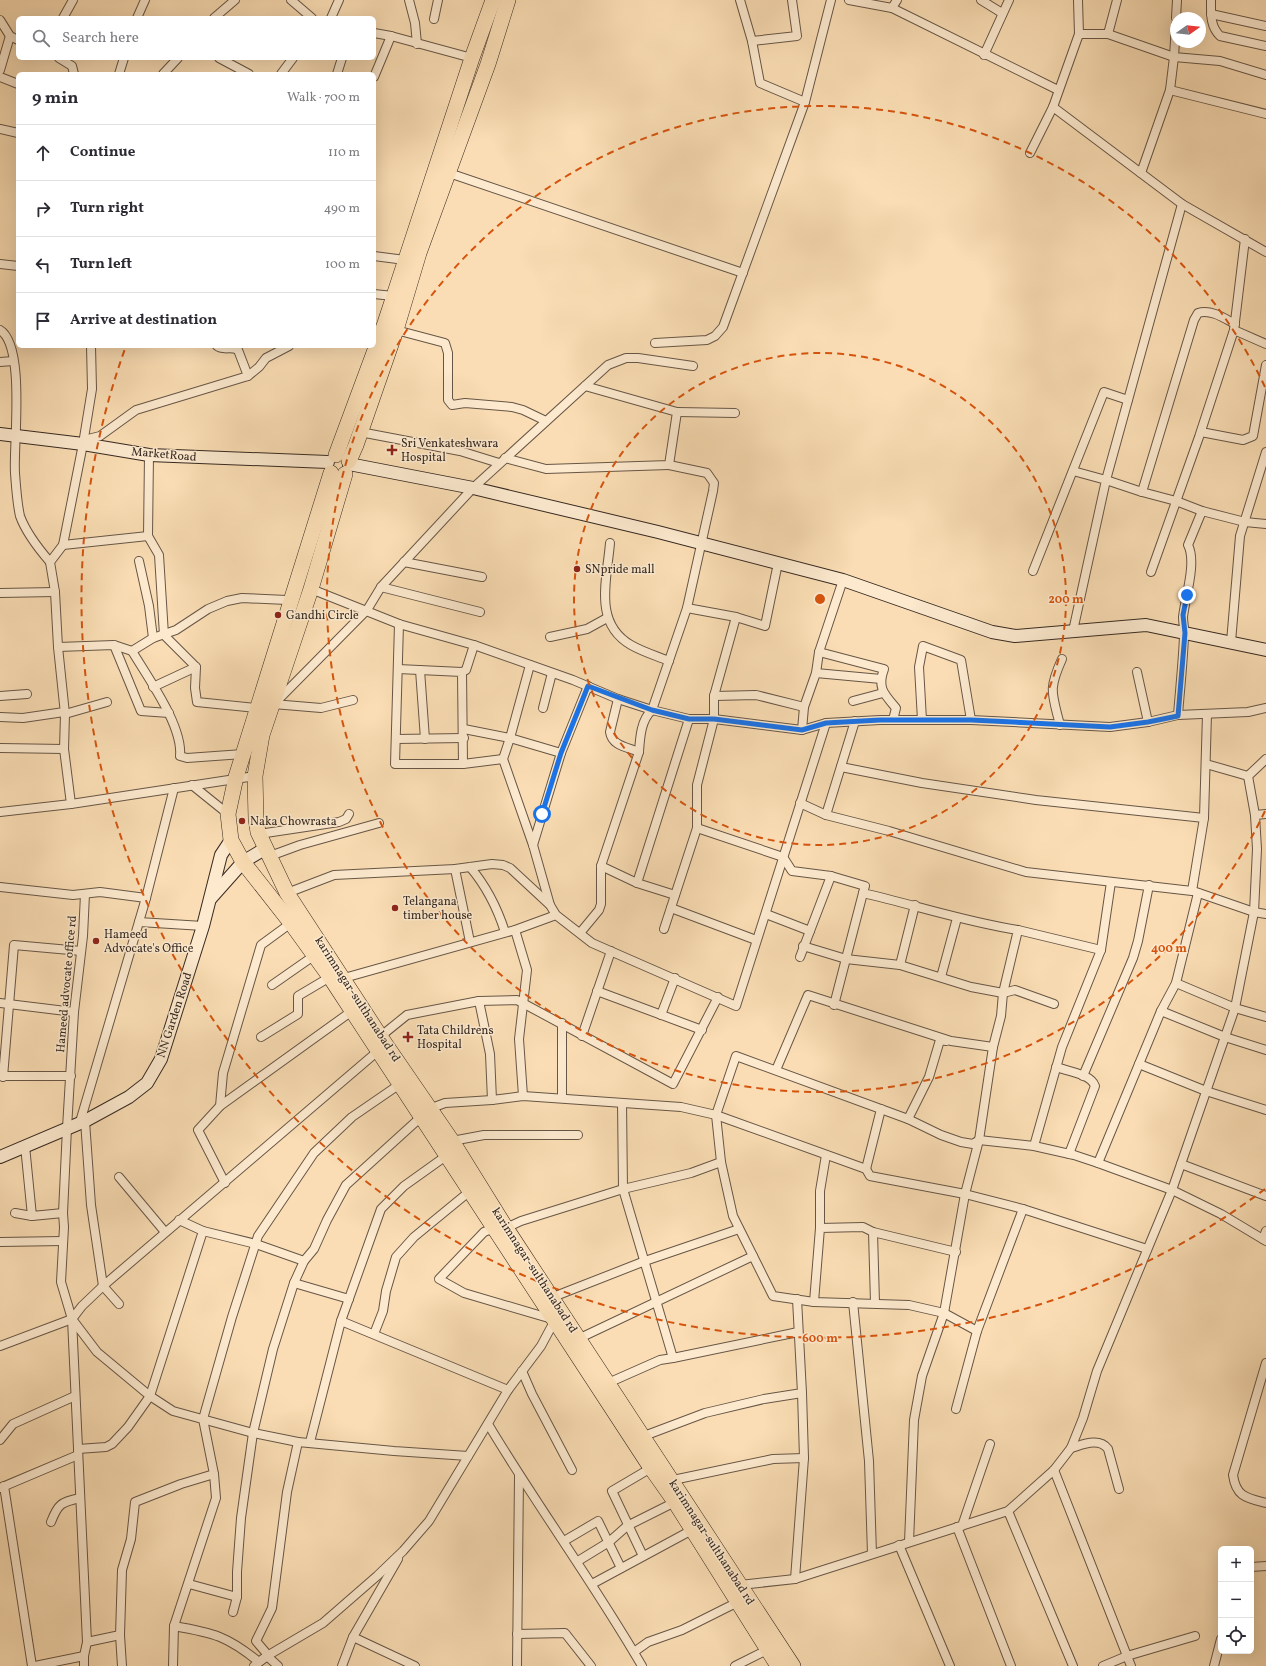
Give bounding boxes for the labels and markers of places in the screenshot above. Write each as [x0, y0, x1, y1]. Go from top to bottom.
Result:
place label: Sri Venkateshwara Hospital [401, 436, 498, 466]
marker: Sri Venkateshwara Hospital [386, 444, 398, 456]
place label: SNpride mall [585, 562, 655, 578]
marker: SNpride mall [572, 564, 582, 574]
centre of rings [813, 592, 827, 606]
place label: Gandhi Circle [286, 608, 359, 624]
marker: Gandhi Circle [273, 610, 283, 620]
place label: Naka Chowrasta [250, 814, 337, 830]
marker: Naka Chowrasta [237, 816, 247, 826]
place label: Telangana timber house [403, 894, 473, 924]
marker: Telangana timber house [390, 903, 400, 913]
place label: Hameed Advocate's Office [104, 927, 194, 957]
marker: Hameed Advocate's Office [91, 936, 101, 946]
place label: Tata Childrens Hospital [417, 1023, 494, 1053]
marker: Tata Childrens Hospital [402, 1031, 414, 1043]

